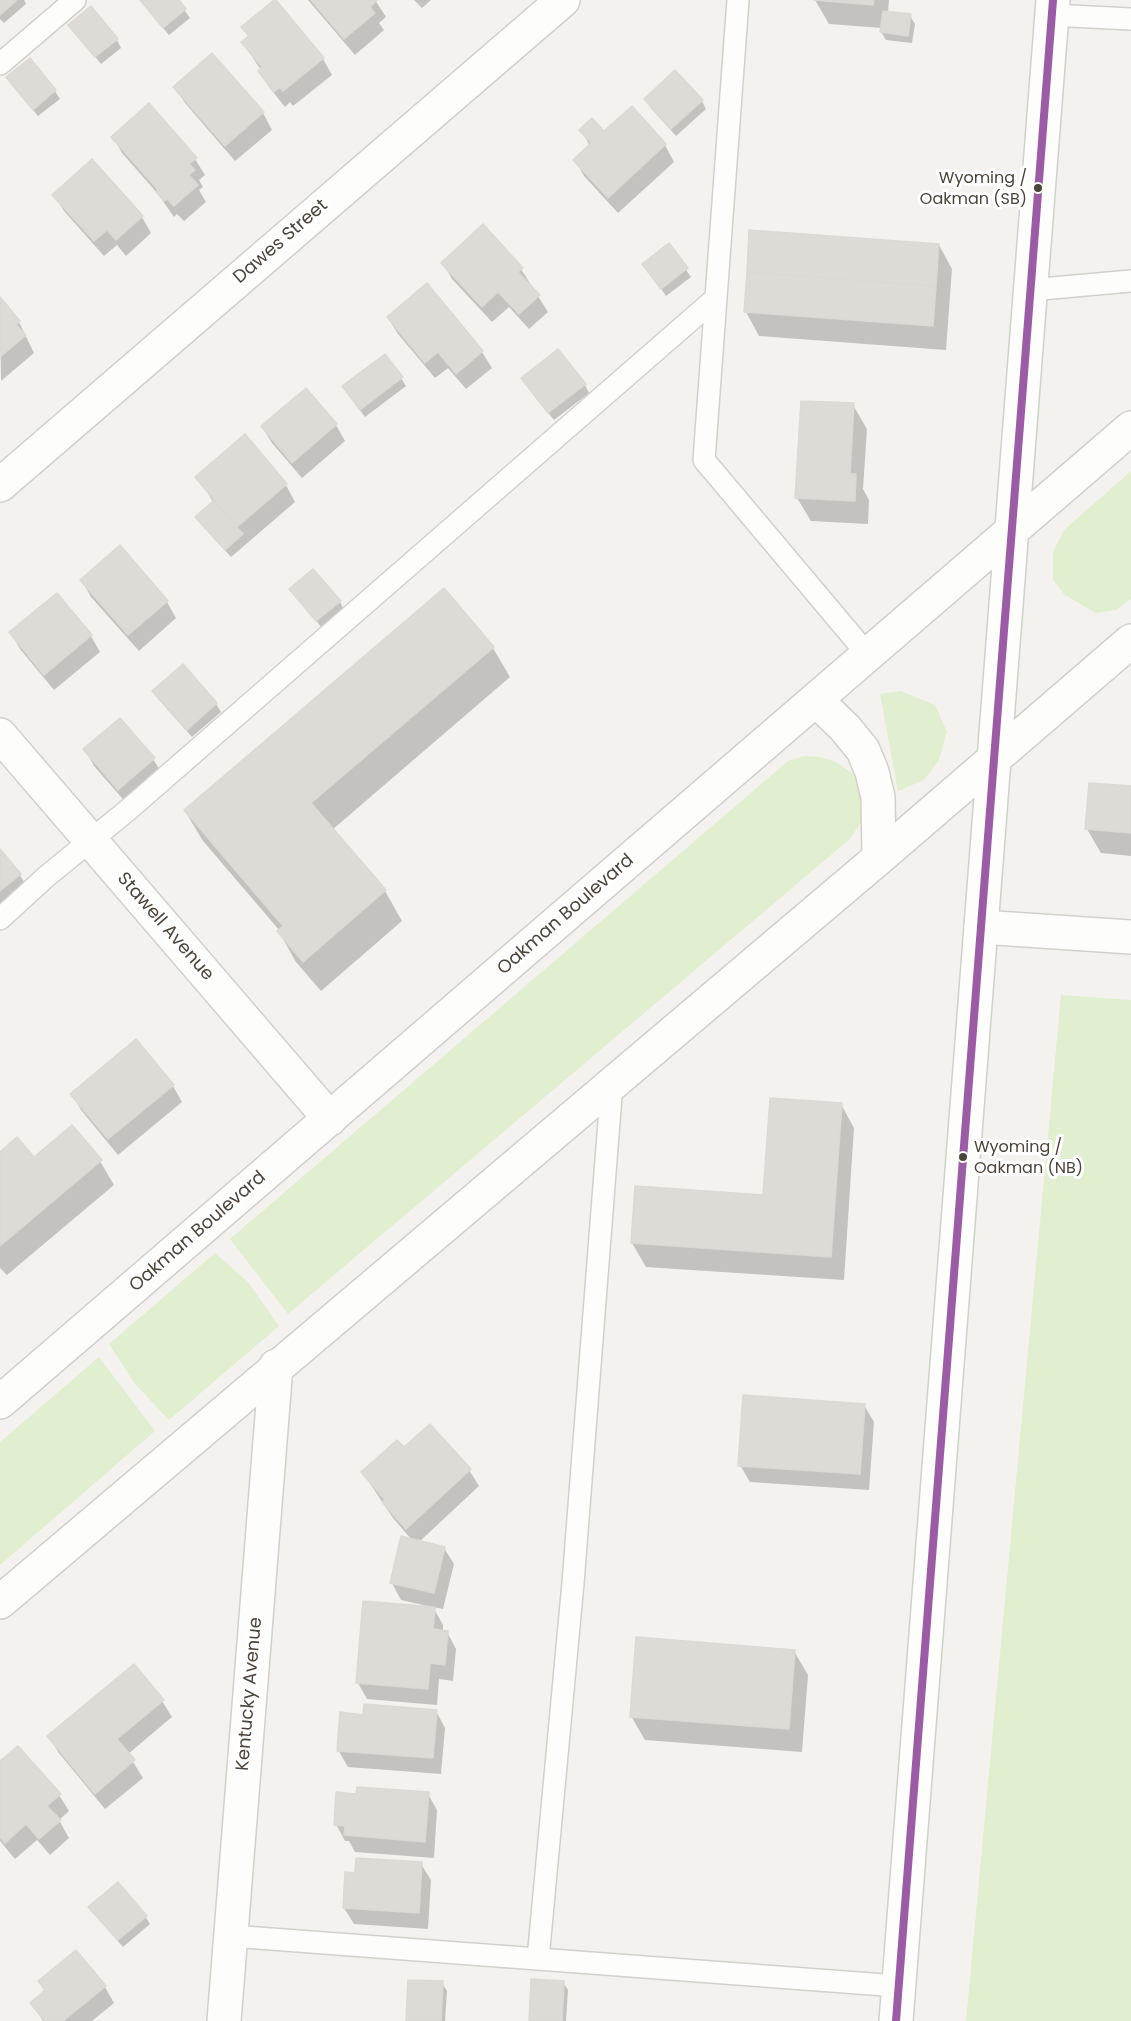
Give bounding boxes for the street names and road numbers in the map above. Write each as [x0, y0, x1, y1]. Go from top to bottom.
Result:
street label: Dawes Street [229, 195, 333, 289]
street label: Oakman Boulevard [493, 850, 639, 980]
street label: Stawell Avenue [112, 868, 218, 986]
street label: Oakman Boulevard [125, 1167, 271, 1297]
street label: Kentucky Avenue [233, 1616, 267, 1772]

